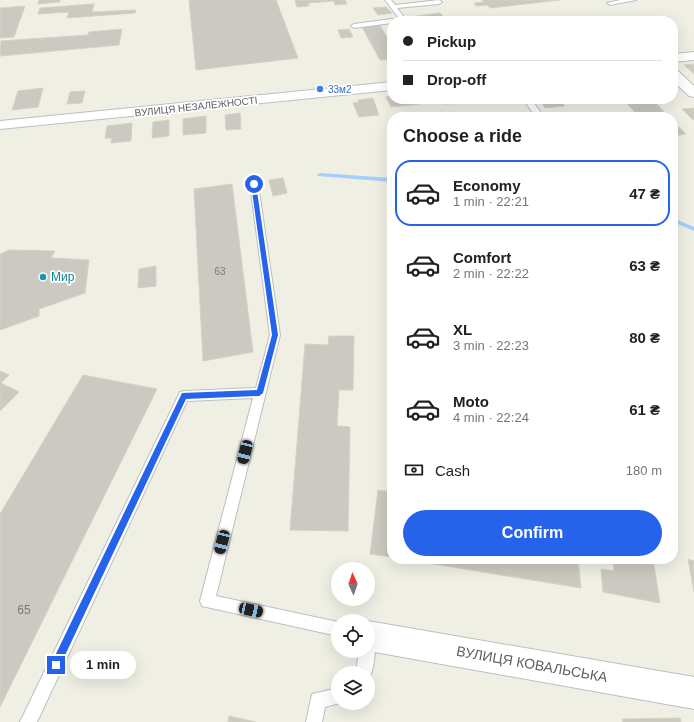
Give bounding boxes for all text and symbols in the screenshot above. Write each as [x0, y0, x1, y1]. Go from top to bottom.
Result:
text: Pickup [427, 33, 476, 50]
text: Drop-off [427, 71, 486, 88]
marker: 33м2 [315, 84, 325, 94]
place label: 33м2 [328, 84, 352, 95]
street label: ВУЛИЦЯ НЕЗАЛЕЖНОСТІ [134, 95, 258, 118]
text: Choose a ride [403, 126, 522, 146]
route start [245, 175, 263, 193]
icon: car [405, 175, 441, 211]
text: Economy [453, 177, 521, 194]
text: 47 ₴ [629, 185, 660, 202]
text: 1 min · 22:21 [453, 194, 529, 209]
icon: car [405, 247, 441, 283]
text: Comfort [453, 249, 511, 266]
text: 63 ₴ [629, 257, 660, 274]
house number: 63 [214, 266, 226, 277]
text: 2 min · 22:22 [453, 266, 529, 281]
place label: Мир [51, 270, 75, 284]
marker: Мир [38, 272, 48, 282]
icon: car [405, 319, 441, 355]
text: XL [453, 321, 472, 338]
text: 80 ₴ [629, 329, 660, 346]
text: 3 min · 22:23 [453, 338, 529, 353]
icon: car [405, 391, 441, 427]
text: Moto [453, 393, 489, 410]
text: 61 ₴ [629, 401, 660, 418]
text: 4 min · 22:24 [453, 410, 529, 425]
car [236, 439, 254, 465]
icon: cash [403, 459, 425, 481]
text: Cash [435, 462, 470, 479]
text: 180 m [626, 463, 662, 478]
button: Confirm [403, 510, 662, 556]
car [213, 529, 231, 555]
north arrow [331, 562, 375, 606]
map controls [331, 562, 375, 710]
car [238, 602, 264, 618]
house number: 65 [17, 603, 31, 617]
button: locate [331, 614, 375, 658]
street label: ВУЛИЦЯ КОВАЛЬСЬКА [455, 643, 609, 685]
callout: 1 min [70, 651, 136, 679]
route end [47, 656, 65, 674]
text: 1 min [86, 657, 120, 672]
button: layers [331, 666, 375, 710]

